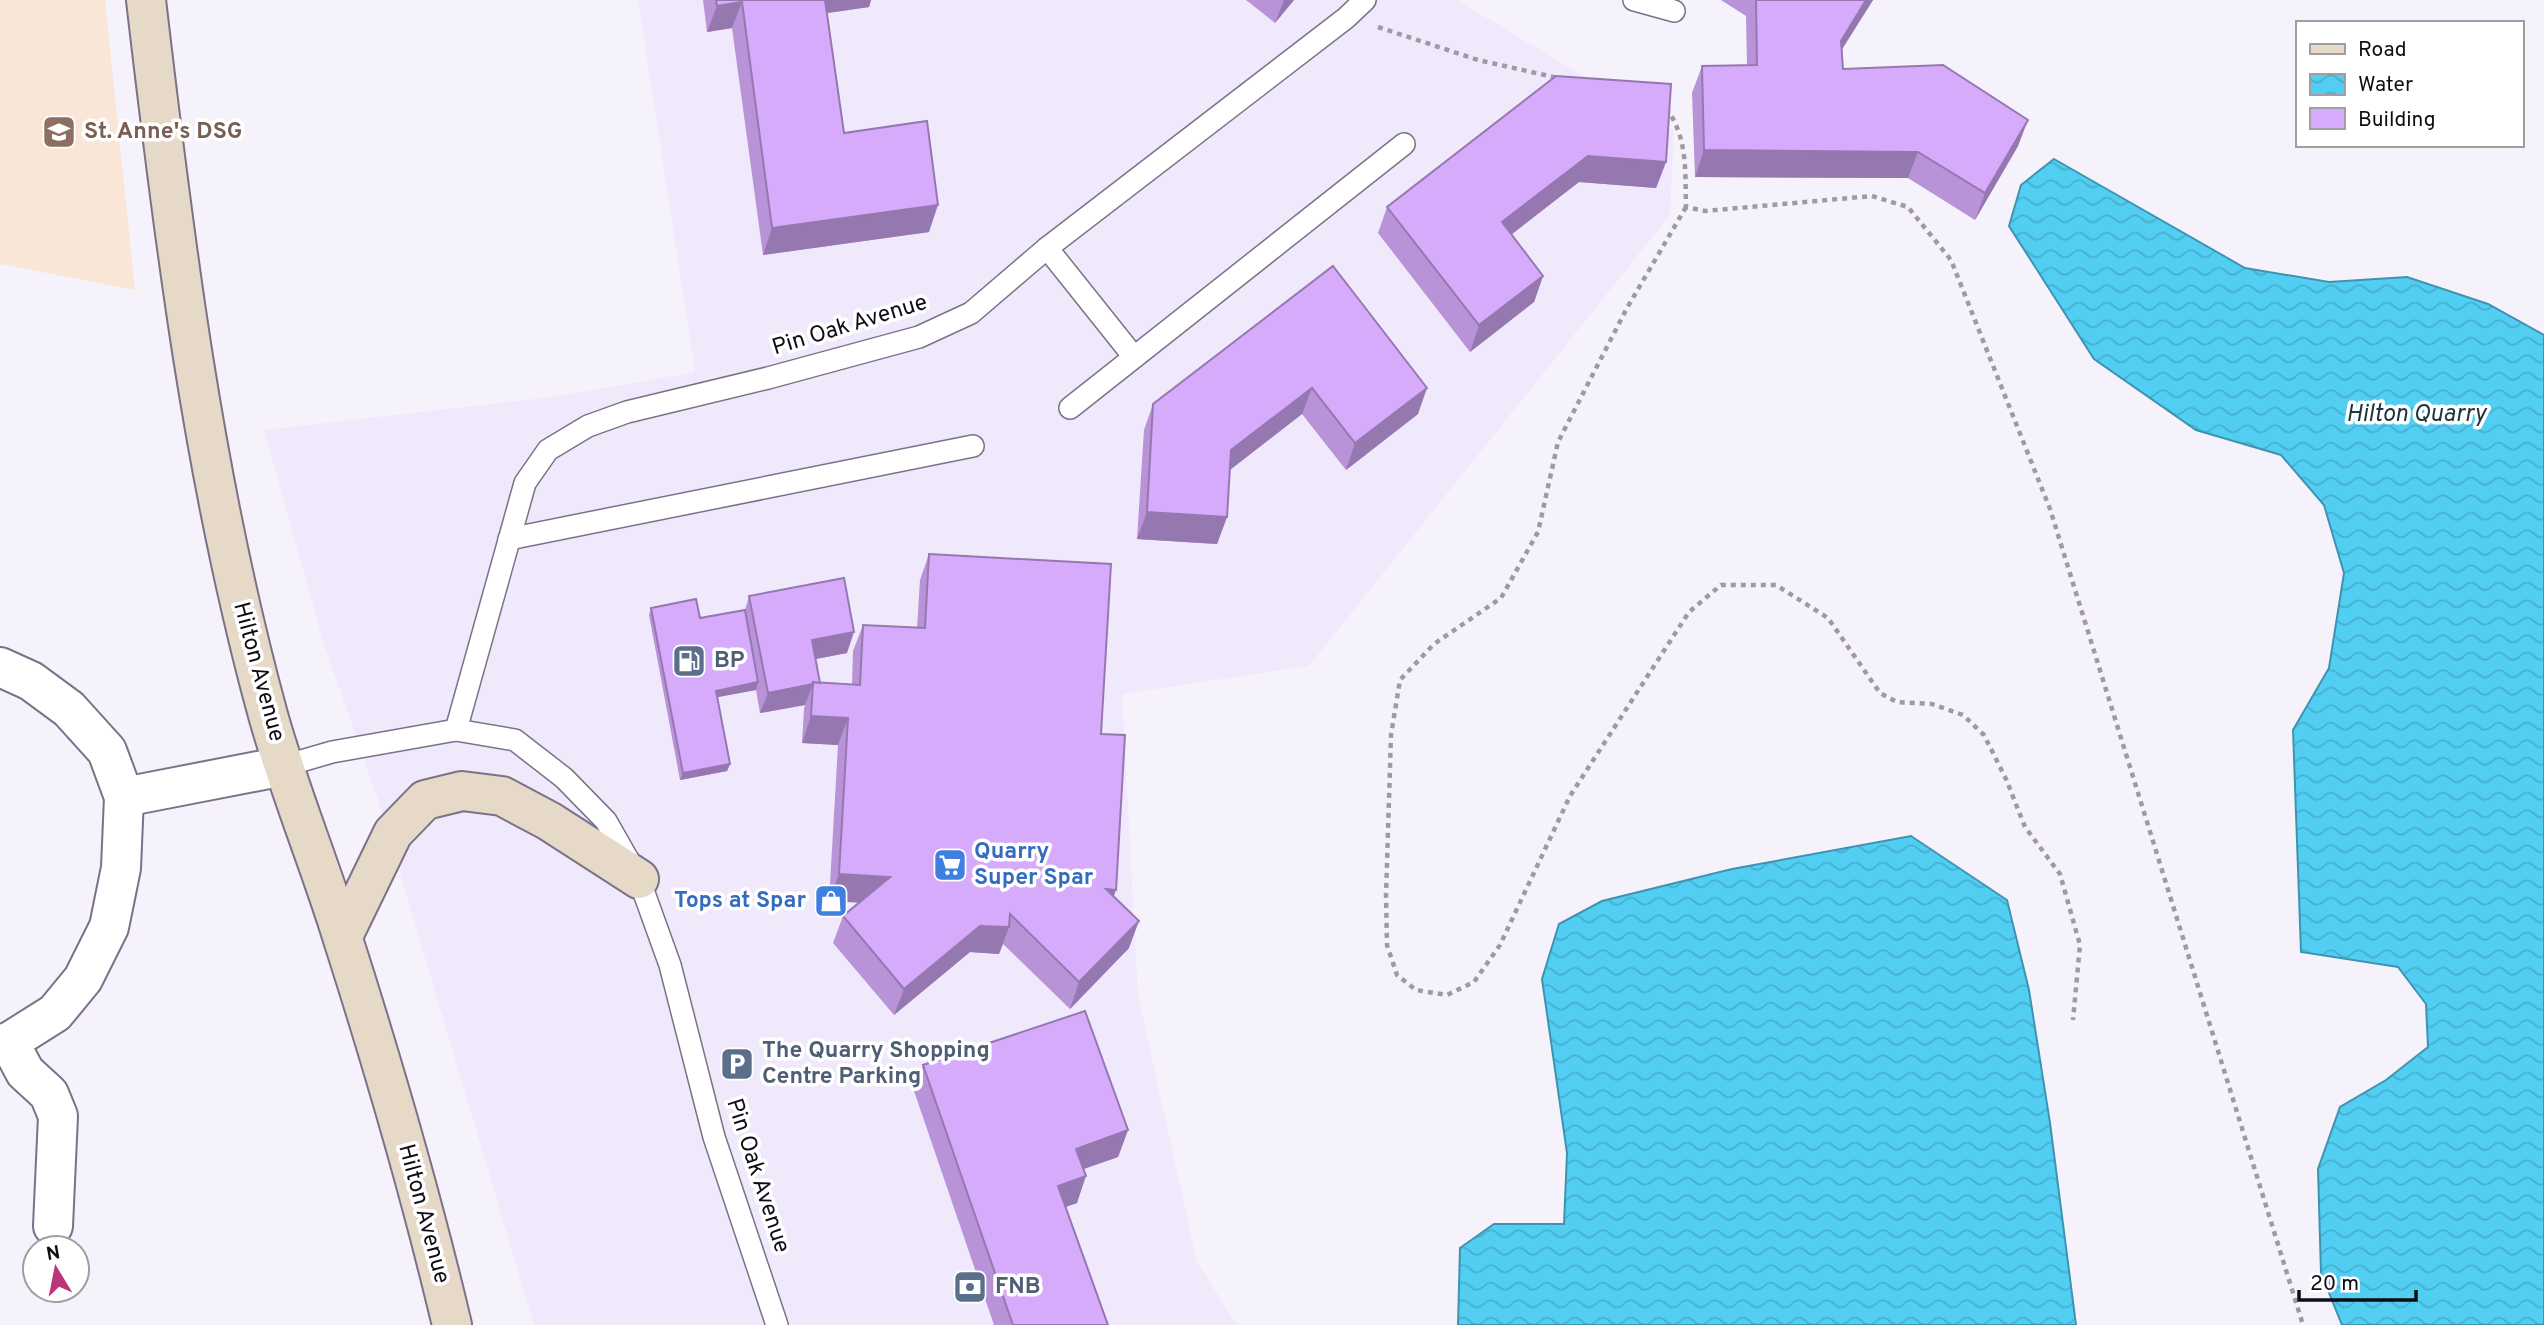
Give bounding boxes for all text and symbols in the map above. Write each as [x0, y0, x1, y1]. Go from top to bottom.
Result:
legend [2296, 21, 2523, 147]
text: Road [2358, 37, 2407, 64]
text: Water [2358, 72, 2413, 99]
text: Building [2358, 107, 2436, 134]
school or university icon: St. Anne's DSG [40, 113, 78, 151]
place label: St. Anne's DSG [84, 118, 242, 147]
street label: Pin Oak Avenue [769, 289, 931, 363]
water label: Hilton Quarry [2346, 400, 2488, 430]
street label: Hilton Avenue [225, 599, 291, 745]
fuel station icon: BP [670, 642, 708, 680]
place label: BP [714, 647, 745, 676]
place label: Quarry Super Spar [974, 838, 1094, 893]
supermarket icon: Quarry Super Spar [931, 846, 969, 884]
shop icon: Tops at Spar [812, 882, 850, 920]
place label: Tops at Spar [674, 887, 806, 916]
place label: The Quarry Shopping Centre Parking [762, 1037, 990, 1092]
parking icon: The Quarry Shopping Centre Parking [718, 1045, 756, 1083]
street label: Pin Oak Avenue [718, 1095, 796, 1257]
street label: Hilton Avenue [390, 1141, 456, 1287]
north arrow [21, 1234, 91, 1304]
text: N [45, 1241, 62, 1267]
scale bar [2299, 1258, 2416, 1302]
bank icon: FNB [951, 1268, 989, 1306]
text: 20 m [2310, 1271, 2359, 1298]
place label: FNB [995, 1273, 1041, 1302]

